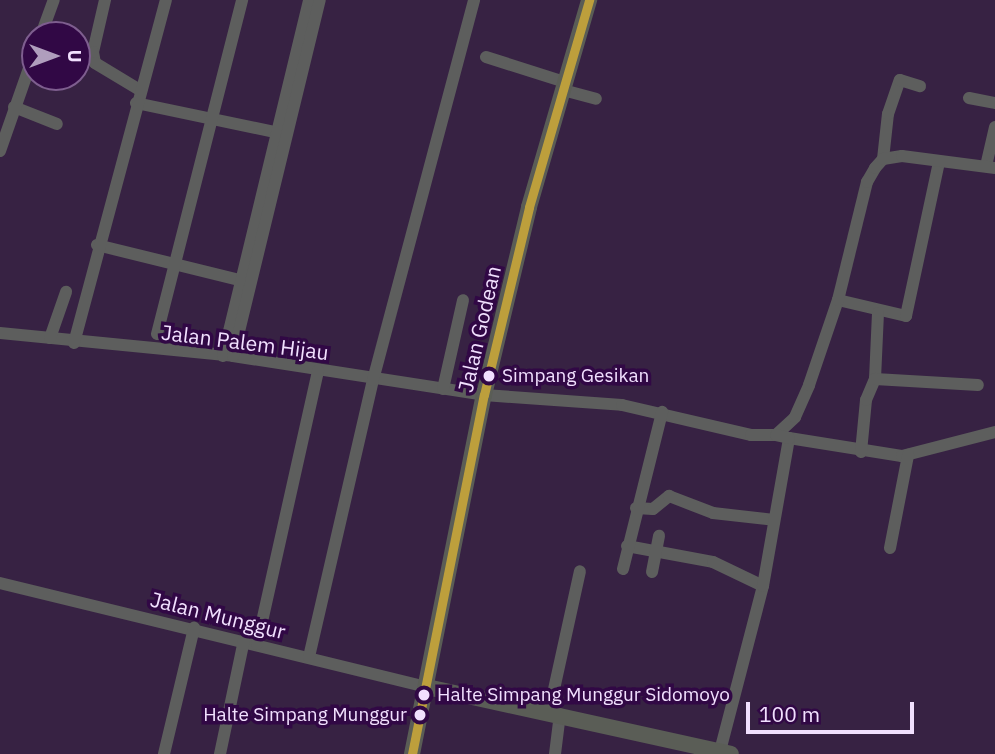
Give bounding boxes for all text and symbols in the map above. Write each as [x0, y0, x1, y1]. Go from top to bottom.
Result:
north arrow [21, 21, 91, 91]
text: U [63, 49, 87, 63]
street label: Jalan Godean [452, 263, 506, 395]
street label: Jalan Palem Hijau [160, 319, 330, 365]
place label: Simpang Gesikan [502, 365, 649, 387]
marker: Simpang Gesikan [482, 369, 496, 383]
street label: Jalan Munggur [148, 586, 288, 644]
place label: Halte Simpang Munggur Sidomoyo [437, 684, 730, 706]
marker: Halte Simpang Munggur Sidomoyo [417, 688, 431, 702]
scale bar [750, 688, 918, 732]
text: 100 m [759, 700, 820, 728]
place label: Halte Simpang Munggur [203, 704, 407, 726]
marker: Halte Simpang Munggur [413, 708, 427, 722]

